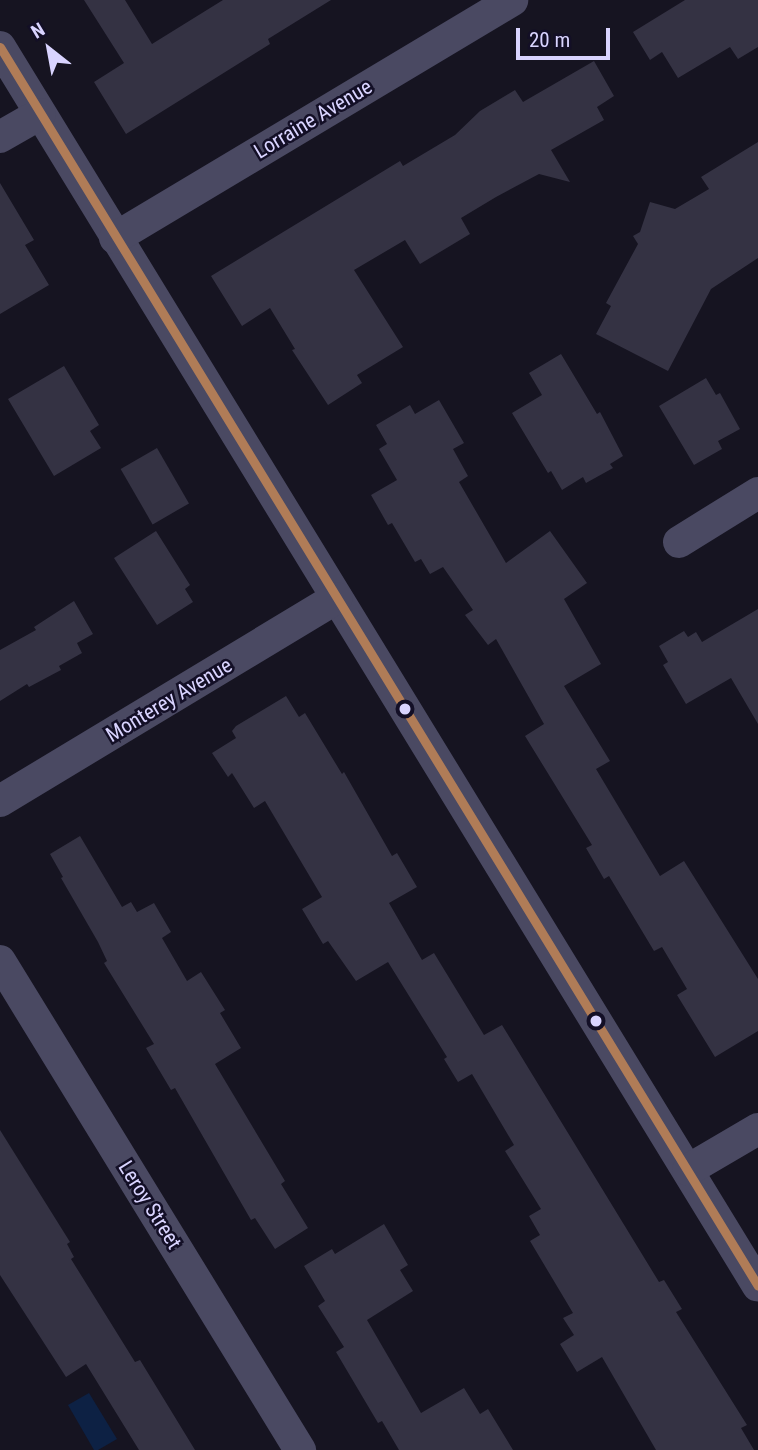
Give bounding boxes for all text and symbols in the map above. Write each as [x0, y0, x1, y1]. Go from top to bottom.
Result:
north arrow [14, 14, 84, 84]
scale bar [520, 14, 614, 58]
text: N [27, 18, 49, 43]
text: 20 m [529, 28, 570, 52]
street label: Lorraine Avenue [249, 74, 377, 164]
street label: Monterey Avenue [101, 652, 237, 748]
unlabelled marker [398, 702, 412, 716]
unlabelled marker [589, 1014, 603, 1028]
street label: Leroy Street [113, 1156, 187, 1254]

